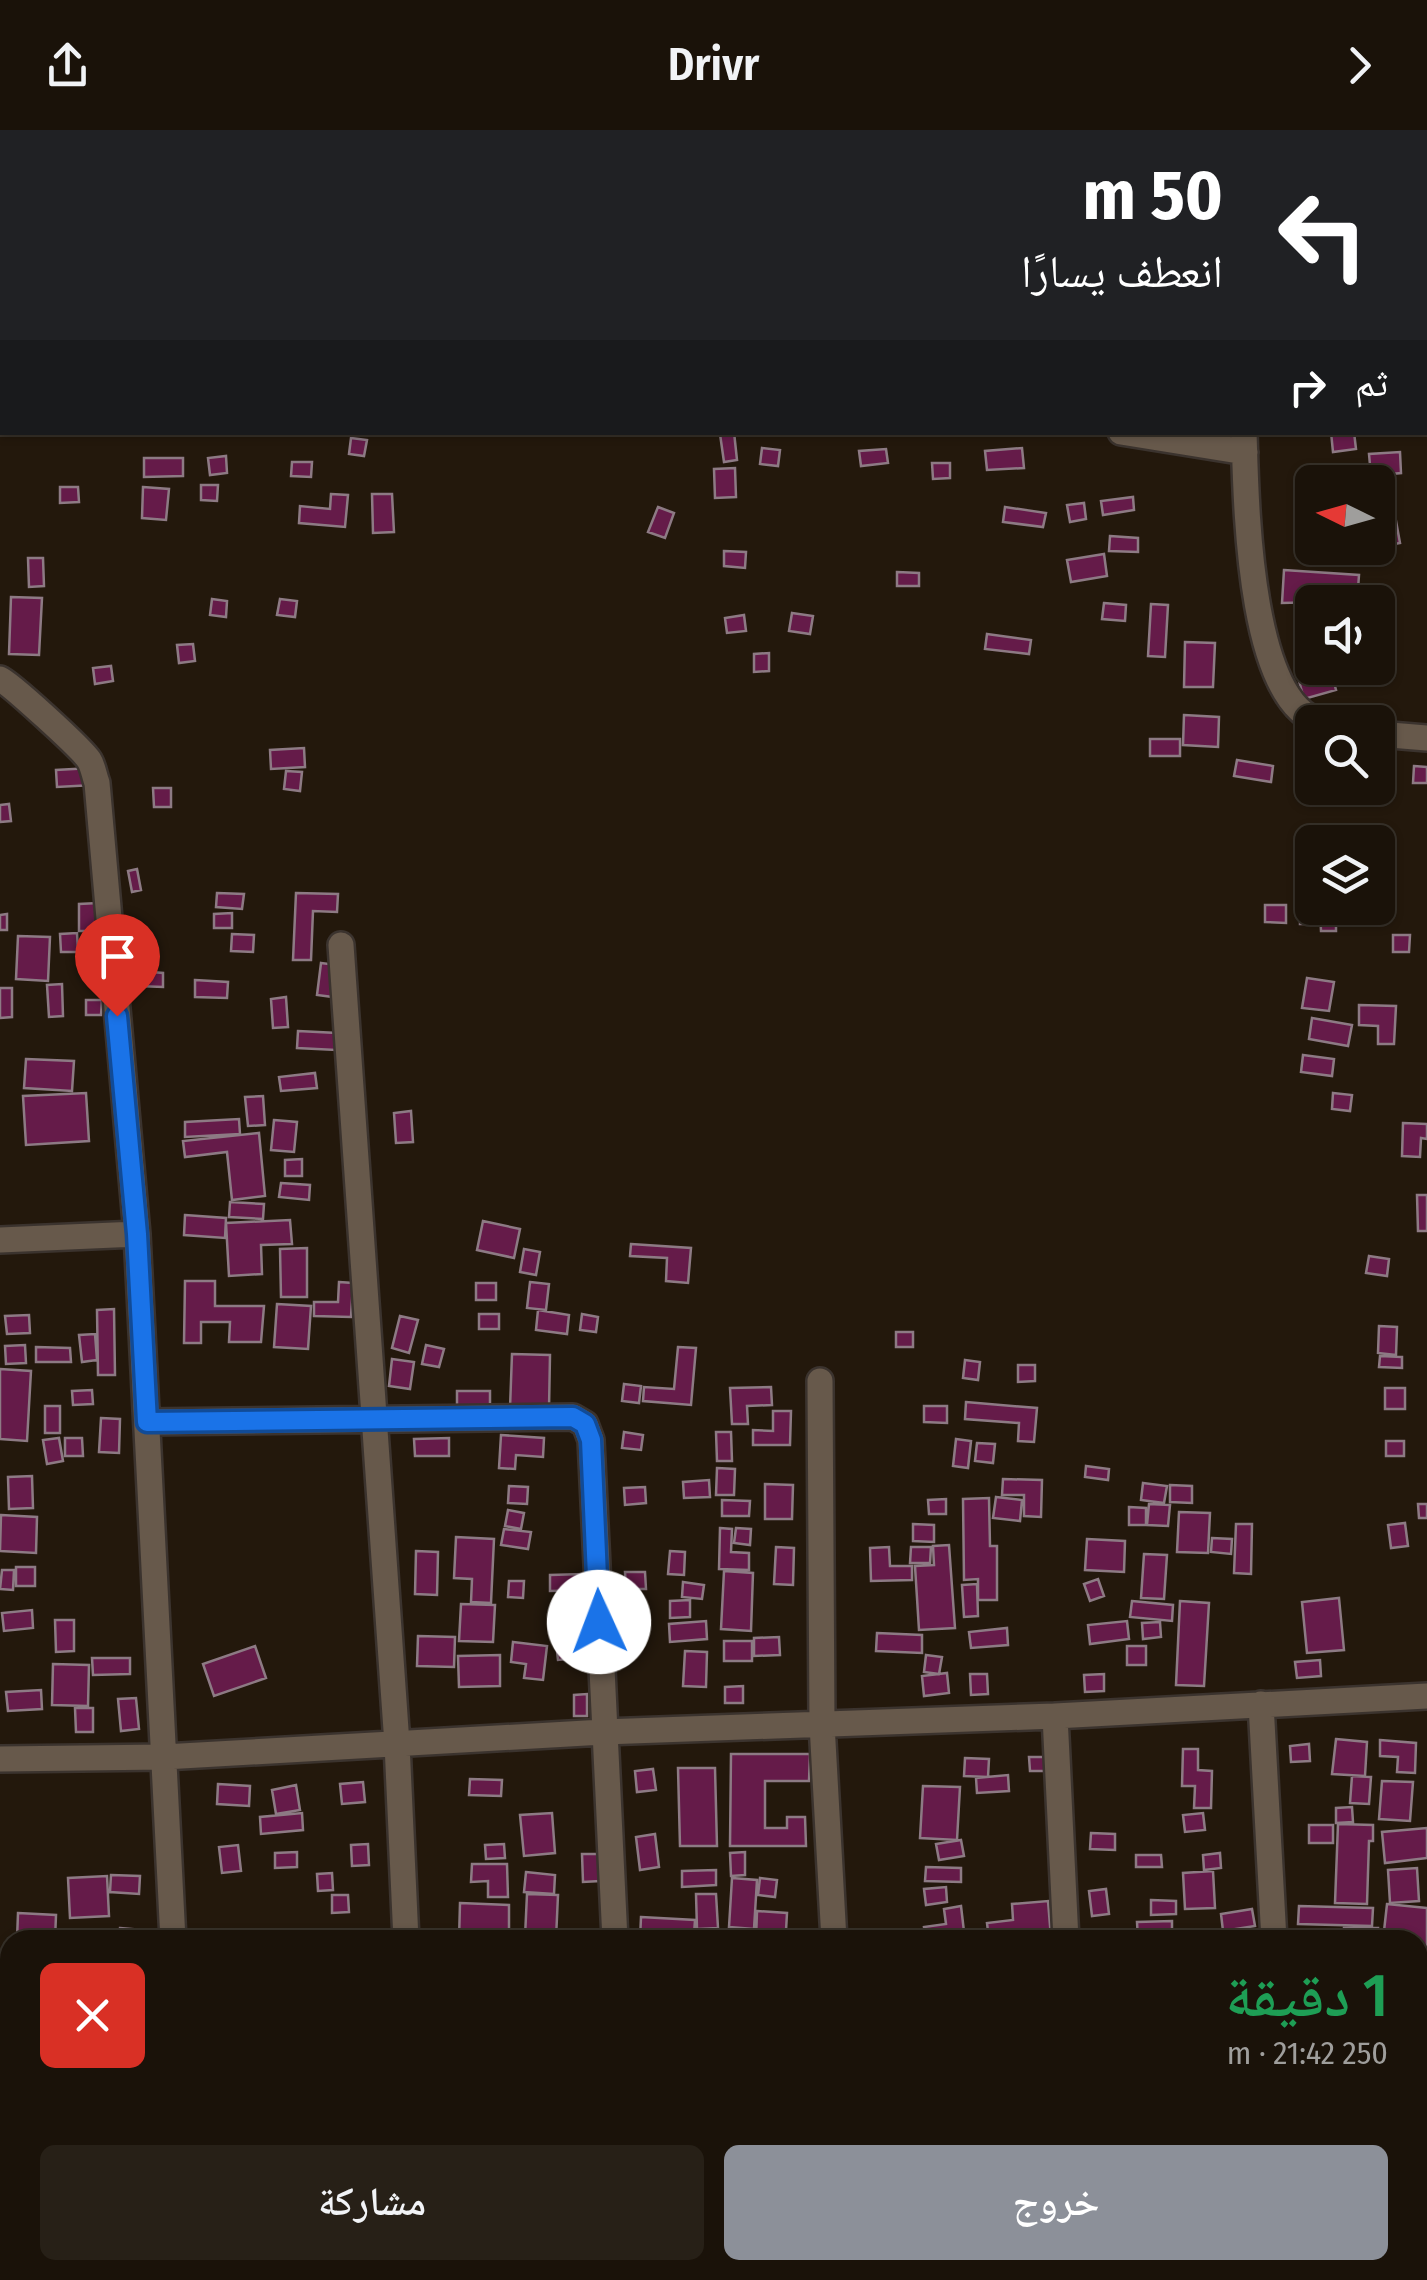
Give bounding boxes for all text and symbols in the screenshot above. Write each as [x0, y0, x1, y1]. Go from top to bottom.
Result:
icon: share [40, 38, 95, 93]
text: Drivr [668, 38, 759, 92]
icon: forward [1332, 38, 1387, 93]
text: 50 m [1082, 154, 1223, 238]
icon: left [1258, 170, 1388, 300]
text: انعطف يسارًا [1021, 245, 1223, 299]
icon: right [1280, 360, 1335, 415]
text: ثم [1355, 360, 1388, 406]
north arrow [1295, 465, 1395, 565]
map controls [1295, 465, 1395, 925]
button: sound [1295, 585, 1395, 685]
button: search [1295, 705, 1395, 805]
button: layers [1295, 825, 1395, 925]
pin [75, 914, 160, 1017]
icon: arrive [90, 929, 145, 984]
position arrow [547, 1570, 651, 1674]
text: 1 دقيقة [1225, 1960, 1388, 2032]
button: close [40, 1963, 145, 2068]
text: 250 m · 21:42 [1227, 2034, 1388, 2072]
button: مشاركة [40, 2145, 704, 2260]
button: خروج [724, 2145, 1388, 2260]

